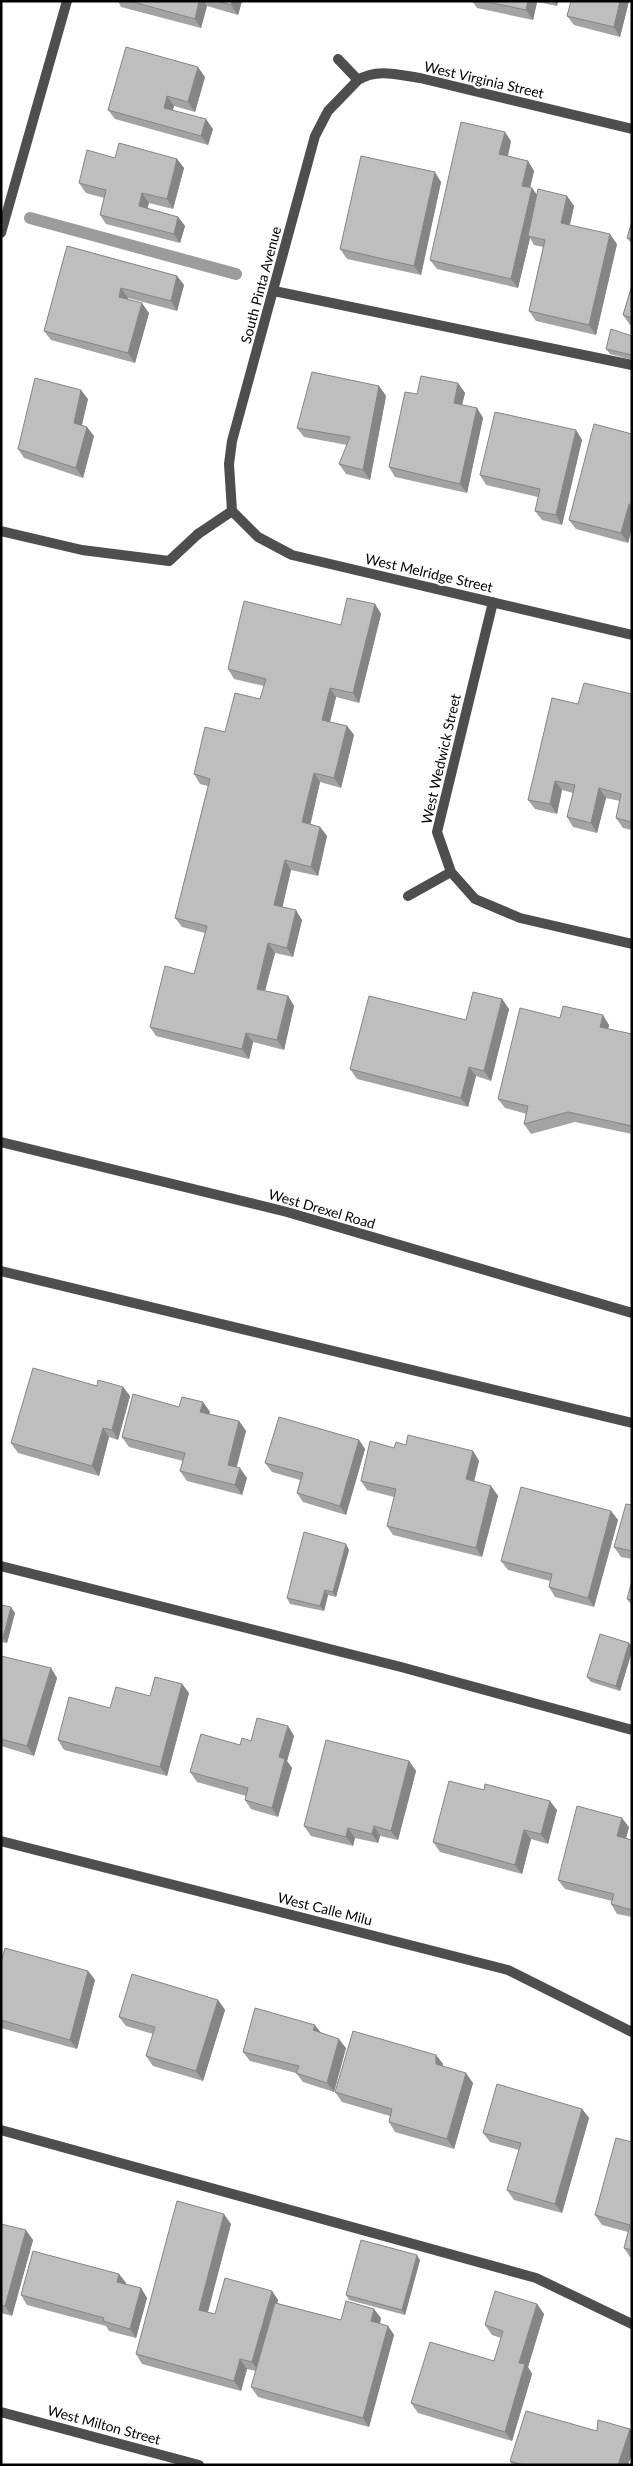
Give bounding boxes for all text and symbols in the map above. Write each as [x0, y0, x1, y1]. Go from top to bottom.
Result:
street label: West Virginia Street [423, 57, 546, 102]
street label: South Pinta Avenue [237, 224, 284, 345]
street label: West Melridge Street [364, 550, 495, 595]
street label: West Wedwick Street [417, 692, 464, 826]
street label: West Drexel Road [267, 1185, 378, 1232]
street label: West Calle Milu [276, 1889, 374, 1928]
street label: West Milton Street [46, 2401, 163, 2448]

